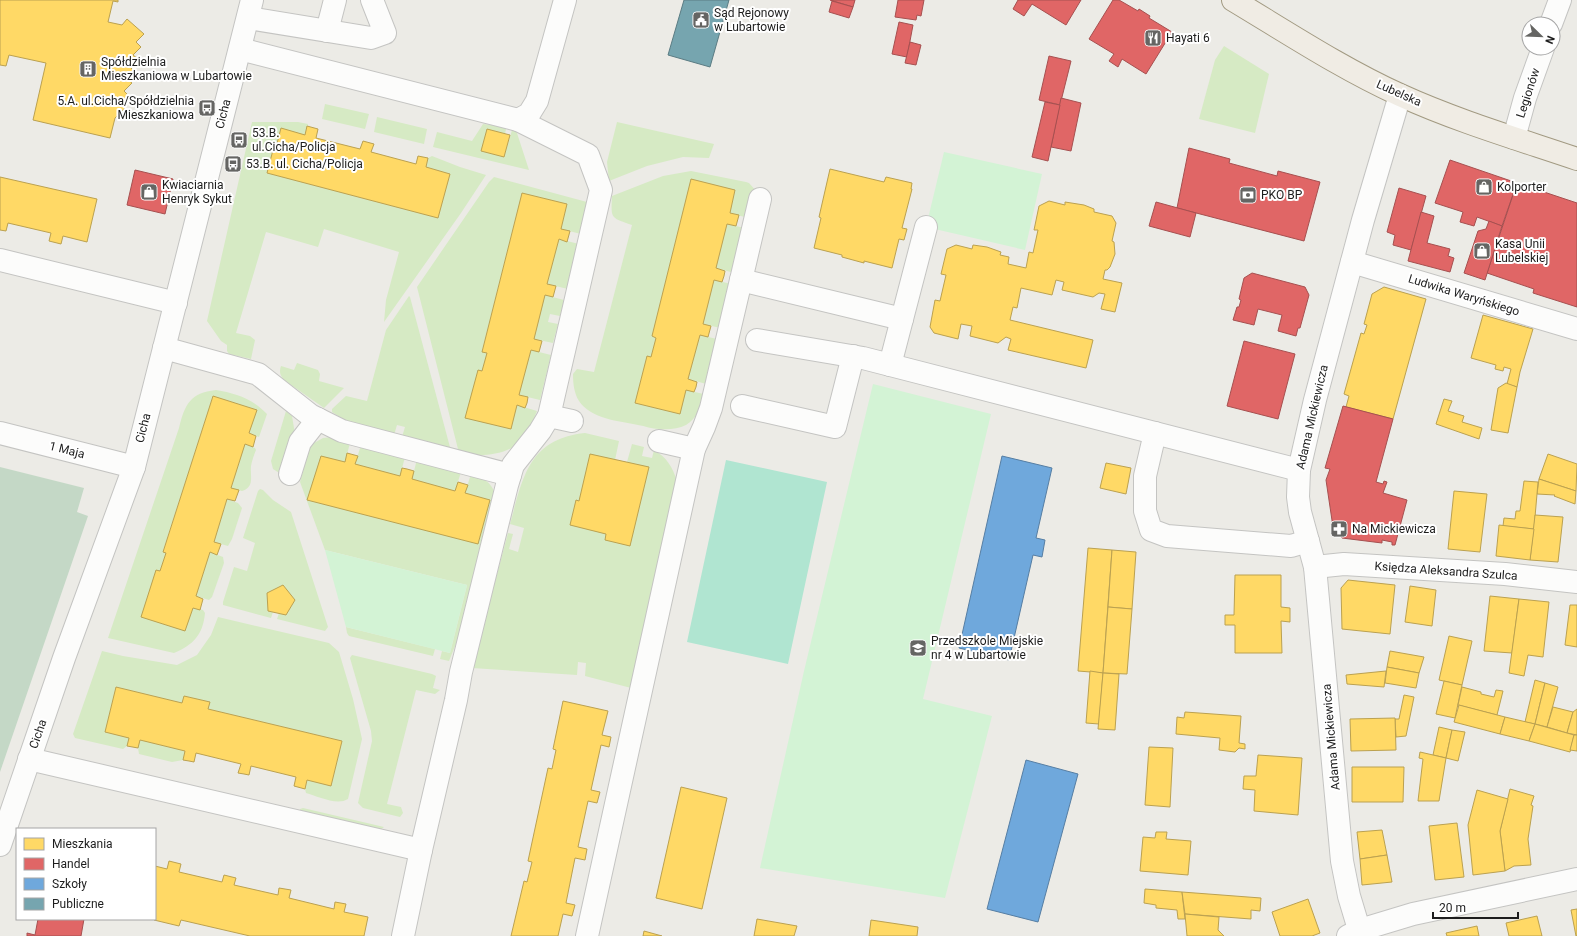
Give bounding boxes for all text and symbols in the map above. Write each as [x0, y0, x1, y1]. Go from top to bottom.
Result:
place label: Sąd Rejonowy w Lubartowie [714, 6, 789, 34]
public building icon: Sąd Rejonowy w Lubartowie [691, 10, 711, 30]
north arrow [1521, 16, 1561, 56]
restaurant icon: Hayati 6 [1143, 28, 1163, 48]
place label: Hayati 6 [1166, 31, 1210, 45]
text: N [1542, 34, 1557, 46]
place label: Spółdzielnia Mieszkaniowa w Lubartowie [101, 55, 252, 83]
building icon: Spółdzielnia Mieszkaniowa w Lubartowie [78, 59, 98, 79]
street label: Legionów [1513, 66, 1543, 120]
street label: Lubelska [1374, 77, 1424, 109]
place label: 5.A. ul.Cicha/Spółdzielnia Mieszkaniowa [57, 94, 194, 122]
bus stop icon: 5.A. ul.Cicha/Spółdzielnia Mieszkaniowa [197, 98, 217, 118]
street label: Cicha [213, 98, 233, 130]
place label: 53.B. ul.Cicha/Policja [252, 126, 336, 154]
bus stop icon: 53.B. ul.Cicha/Policja [229, 130, 249, 150]
bus stop icon: 53.B. ul. Cicha/Policja [223, 154, 243, 174]
place label: 53.B. ul. Cicha/Policja [246, 157, 363, 171]
shop icon: Kolporter [1474, 177, 1494, 197]
place label: Kwiaciarnia Henryk Sykut [162, 178, 232, 206]
place label: Kolporter [1497, 180, 1546, 194]
shop icon: Kwiaciarnia Henryk Sykut [139, 182, 159, 202]
bank icon: PKO BP [1238, 185, 1258, 205]
place label: PKO BP [1261, 188, 1303, 202]
place label: Kasa Unii Lubelskiej [1495, 237, 1548, 265]
shop icon: Kasa Unii Lubelskiej [1472, 241, 1492, 261]
street label: Ludwika Waryńskiego [1407, 271, 1522, 319]
street label: Adama Mickiewicza [1293, 363, 1331, 471]
street label: Cicha [133, 412, 153, 444]
street label: 1 Maja [48, 439, 86, 461]
pharmacy icon: Na Mickiewicza [1329, 519, 1349, 539]
place label: Na Mickiewicza [1352, 522, 1436, 536]
street label: Księdza Aleksandra Szulca [1374, 559, 1518, 583]
place label: Przedszkole Miejskie nr 4 w Lubartowie [931, 634, 1043, 662]
school or university icon: Przedszkole Miejskie nr 4 w Lubartowie [908, 638, 928, 658]
street label: Adama Mickiewicza [1319, 683, 1343, 791]
street label: Cicha [26, 717, 50, 751]
legend [16, 828, 156, 920]
text: Mieszkania [52, 837, 113, 851]
text: Handel [52, 857, 90, 871]
text: Szkoły [52, 877, 87, 891]
scale bar [1433, 894, 1518, 920]
text: Publiczne [52, 897, 104, 911]
text: 20 m [1439, 901, 1466, 915]

